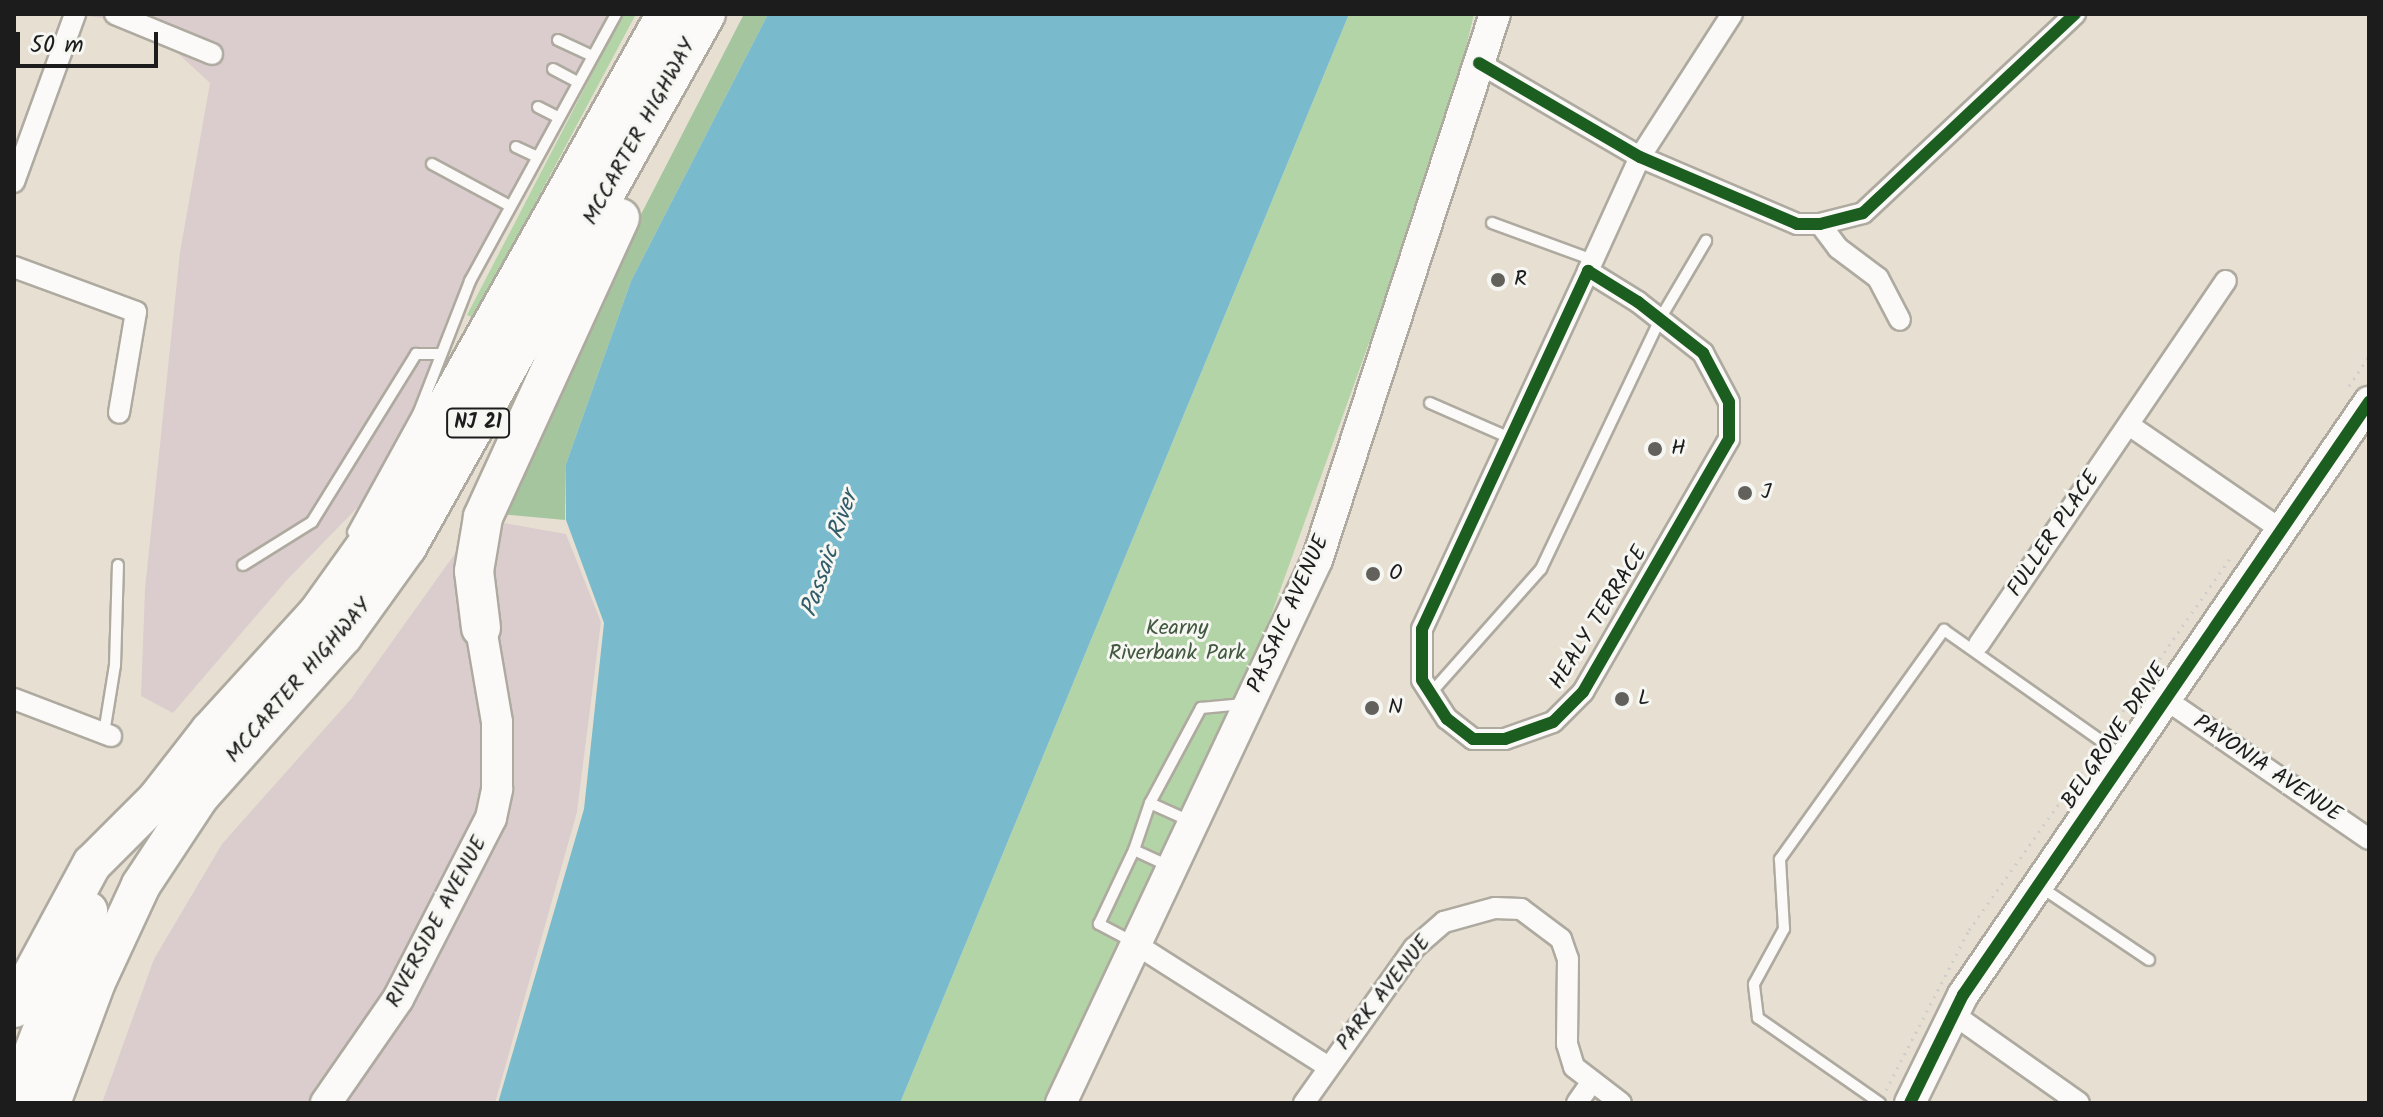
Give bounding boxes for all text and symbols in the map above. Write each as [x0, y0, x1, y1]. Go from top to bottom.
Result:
scale bar [20, 16, 162, 66]
text: 50 m [30, 26, 84, 65]
street label: MCCARTER HIGHWAY [578, 34, 702, 230]
place label: R [1514, 267, 1527, 293]
marker: R [1489, 271, 1507, 289]
road number: NJ 21 [446, 407, 510, 439]
place label: H [1671, 436, 1686, 462]
marker: H [1646, 440, 1664, 458]
street label: FULLER PLACE [2002, 466, 2106, 602]
place label: J [1761, 480, 1771, 506]
marker: J [1736, 484, 1754, 502]
water label: Passaic River [795, 488, 865, 620]
street label: PASSAIC AVENUE [1242, 531, 1336, 697]
street label: HEALY TERRACE [1544, 541, 1654, 695]
place label: O [1389, 561, 1402, 587]
marker: O [1364, 565, 1382, 583]
street label: MCCARTER HIGHWAY [220, 593, 378, 769]
park label: Kearny Riverbank Park [1108, 615, 1246, 666]
street label: BELGROVE DRIVE [2056, 658, 2174, 814]
place label: L [1638, 686, 1650, 712]
marker: L [1613, 690, 1631, 708]
place label: N [1388, 695, 1403, 721]
marker: N [1363, 699, 1381, 717]
street label: PAVONIA AVENUE [2188, 710, 2346, 828]
street label: RIVERSIDE AVENUE [381, 832, 493, 1012]
street label: PARK AVENUE [1331, 930, 1437, 1056]

